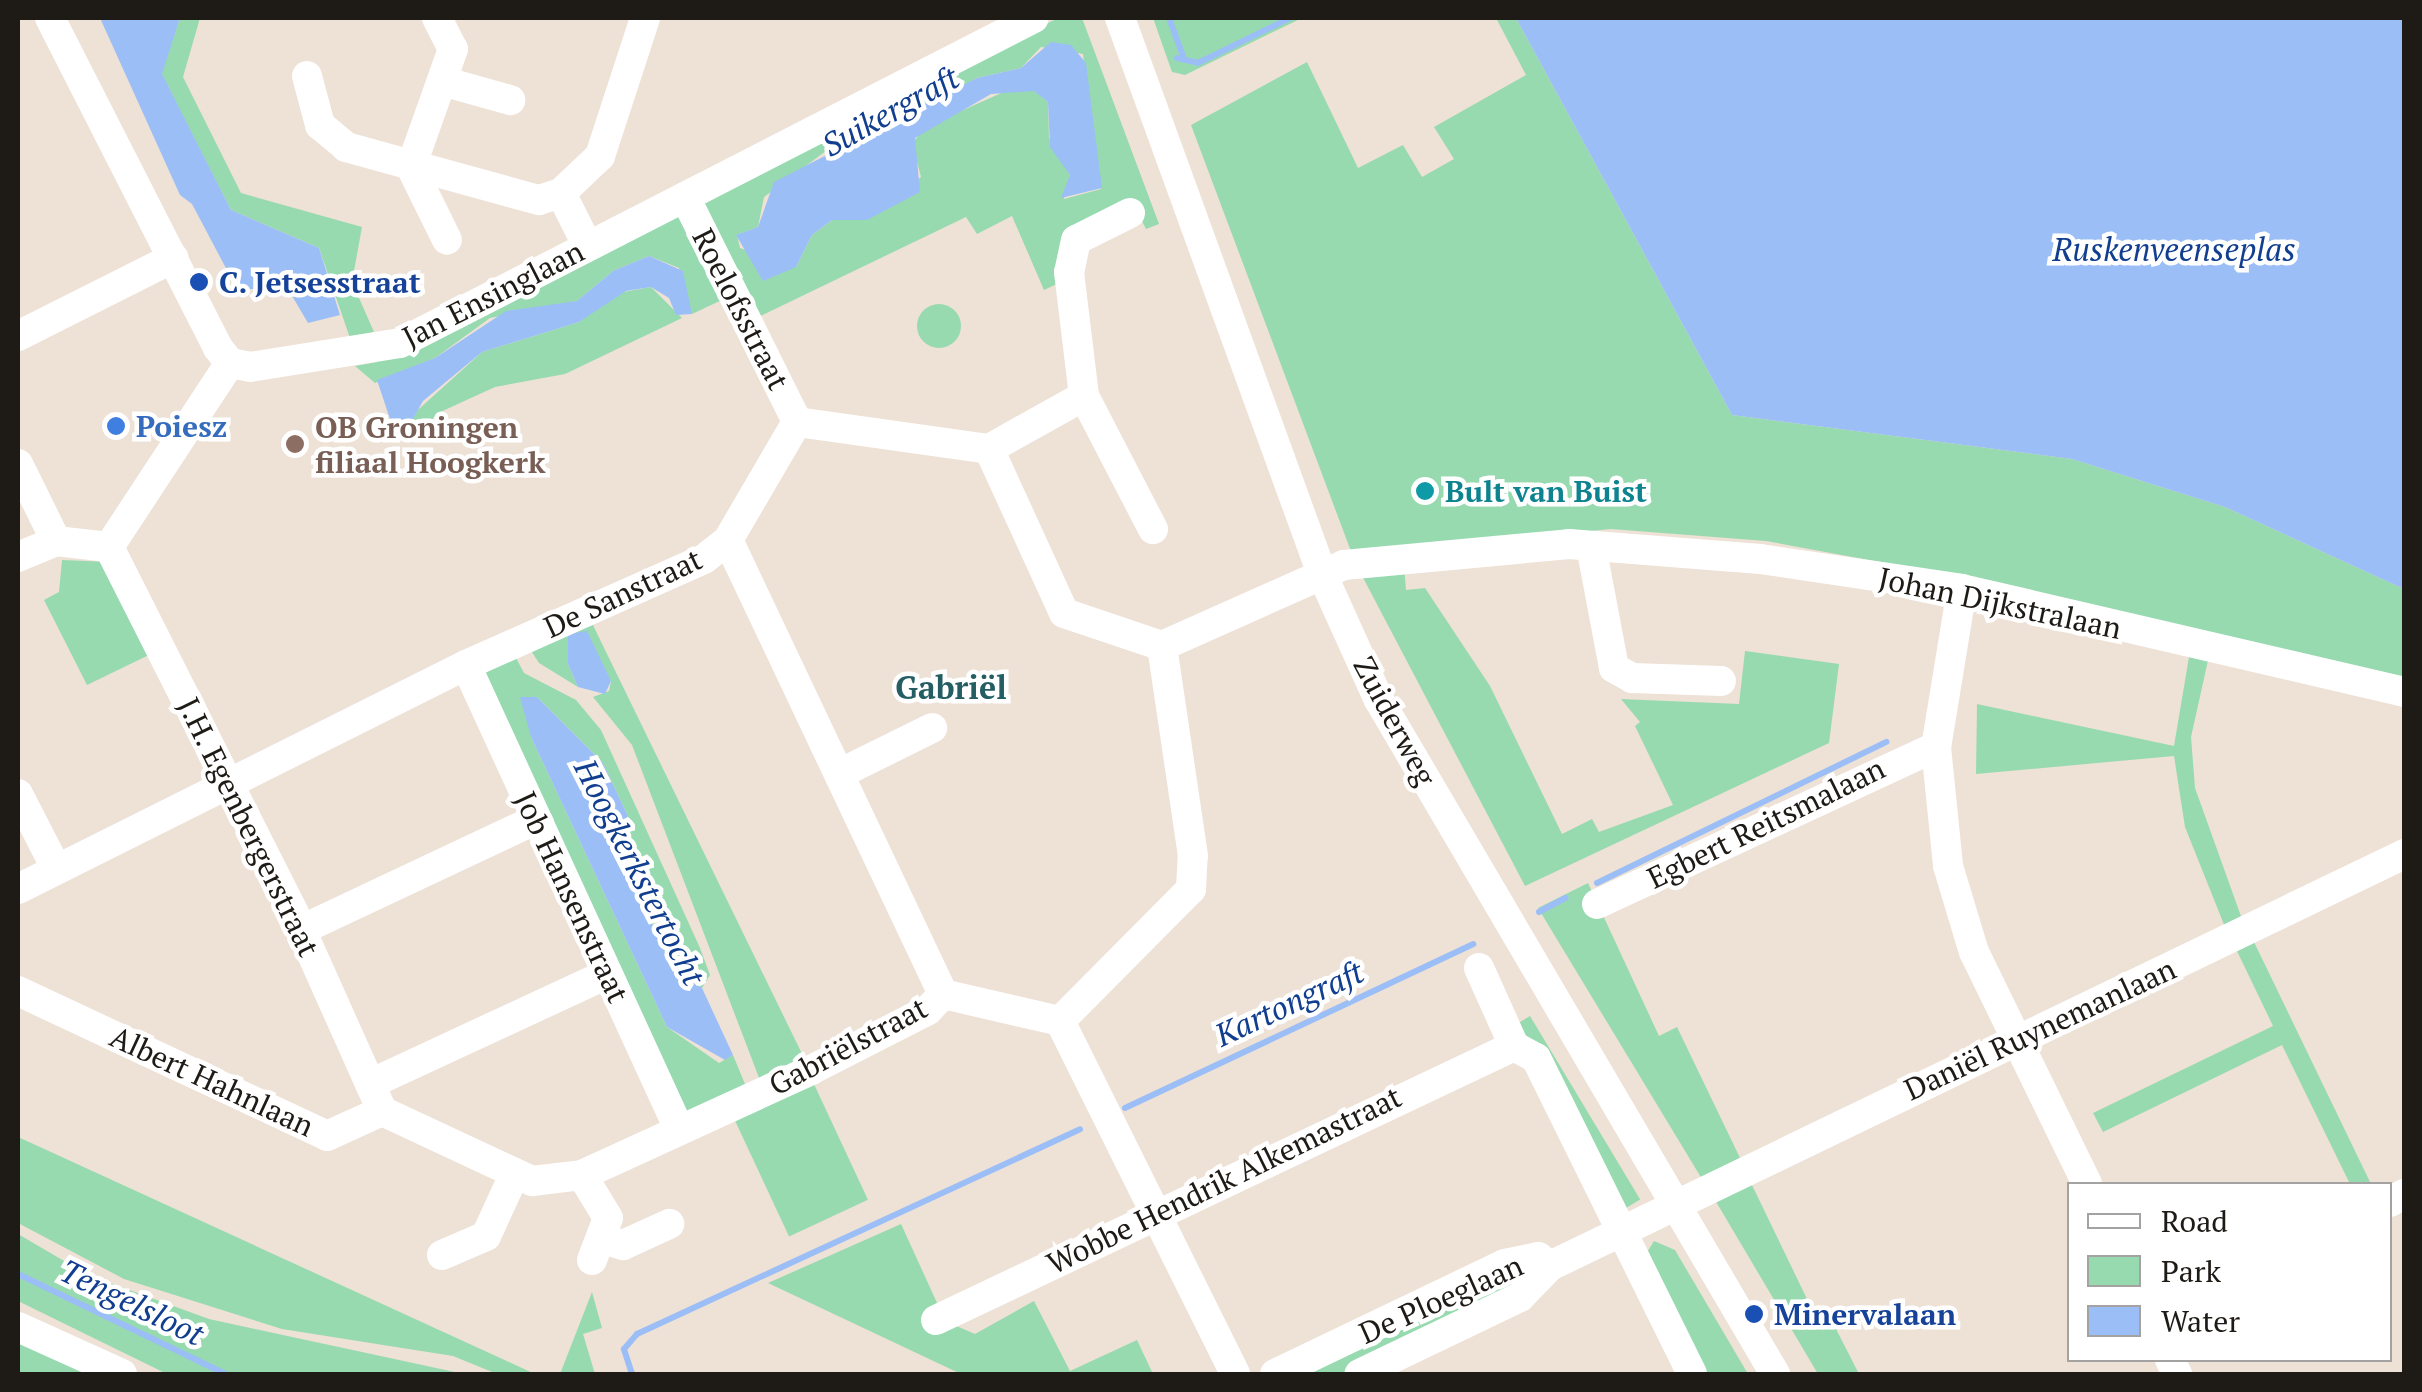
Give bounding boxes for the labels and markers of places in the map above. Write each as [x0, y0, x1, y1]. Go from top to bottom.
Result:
place label: C. Jetsesstraat [219, 264, 422, 300]
marker: C. Jetsesstraat [188, 271, 210, 293]
place label: Poiesz [136, 408, 227, 444]
place label: OB Groningen filiaal Hoogkerk [315, 409, 545, 480]
marker: Poiesz [105, 415, 127, 437]
marker: OB Groningen filiaal Hoogkerk [284, 433, 306, 455]
place label: Bult van Buist [1445, 473, 1647, 509]
marker: Bult van Buist [1414, 480, 1436, 502]
place label: Minervalaan [1774, 1296, 1956, 1332]
marker: Minervalaan [1743, 1303, 1765, 1325]

